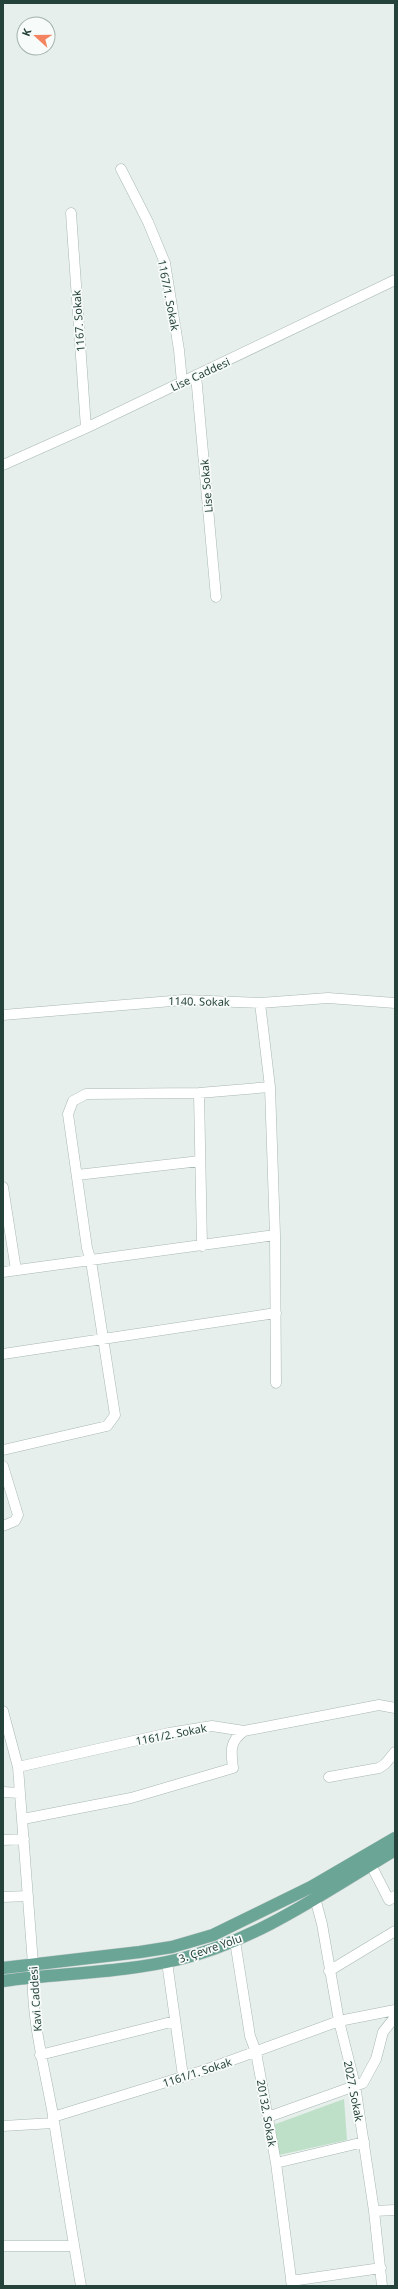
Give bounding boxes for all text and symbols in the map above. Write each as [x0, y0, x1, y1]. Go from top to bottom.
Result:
north arrow [16, 16, 56, 56]
text: K [18, 25, 35, 38]
street label: 1167/1. Sokak [155, 258, 183, 332]
street label: 1167. Sokak [68, 290, 88, 352]
street label: Lise Caddesi [168, 354, 232, 394]
street label: Lise Sokak [196, 459, 216, 513]
street label: 1140. Sokak [168, 993, 230, 1009]
street label: 1161/2. Sokak [134, 1720, 208, 1748]
street label: 3. Çevre Yolu [176, 1930, 244, 1966]
street label: Kavi Caddesi [25, 1966, 45, 2032]
street label: 1161/1. Sokak [160, 2054, 234, 2090]
street label: 2027. Sokak [341, 2059, 367, 2123]
street label: 20132. Sokak [254, 2078, 280, 2148]

